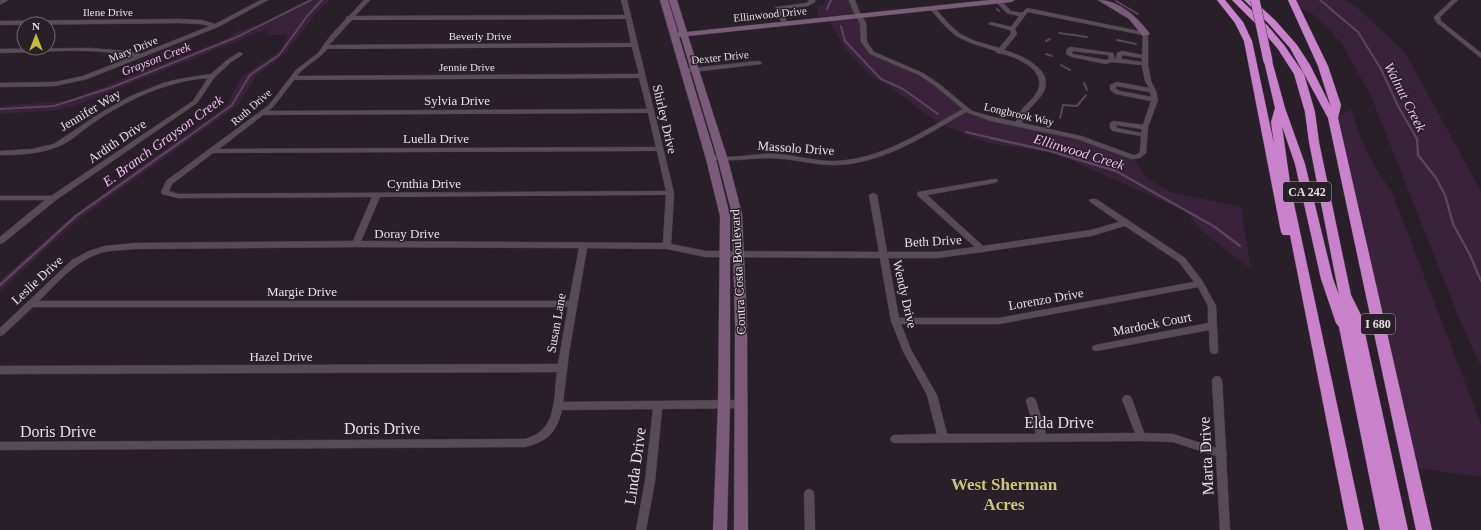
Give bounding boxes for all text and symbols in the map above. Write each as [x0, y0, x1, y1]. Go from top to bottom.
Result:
street label: Ellinwood Drive [733, 4, 807, 24]
street label: Ilene Drive [83, 6, 133, 18]
north arrow [16, 16, 56, 56]
text: N [32, 20, 40, 32]
street label: Beverly Drive [449, 30, 511, 42]
street label: Mary Drive [107, 34, 159, 64]
water label: Grayson Creek [120, 39, 193, 79]
street label: Dexter Drive [691, 48, 749, 66]
water label: Walnut Creek [1381, 60, 1429, 135]
street label: Jennie Drive [439, 61, 495, 73]
street label: Shirley Drive [650, 83, 680, 155]
street label: Jennifer Way [57, 86, 124, 134]
street label: Ruth Drive [228, 86, 274, 128]
water label: E. Branch Grayson Creek [99, 92, 227, 190]
street label: Sylvia Drive [424, 93, 490, 108]
street label: Longbrook Way [983, 100, 1056, 128]
street label: Ardith Drive [85, 116, 149, 166]
street label: Luella Drive [403, 131, 469, 146]
water label: Ellinwood Creek [1031, 131, 1127, 173]
street label: Massolo Drive [757, 138, 835, 158]
street label: Cynthia Drive [387, 176, 461, 191]
road number: CA 242 [1283, 182, 1331, 202]
street label: Contra Costa Boulevard [727, 208, 749, 335]
street label: Doray Drive [374, 226, 440, 241]
street label: Beth Drive [904, 232, 962, 250]
street label: Leslie Drive [8, 252, 66, 308]
street label: Wendy Drive [890, 259, 920, 330]
street label: Margie Drive [267, 284, 337, 299]
street label: Lorenzo Drive [1007, 285, 1085, 313]
street label: Susan Lane [543, 292, 569, 354]
street label: Mardock Court [1111, 309, 1193, 339]
road number: I 680 [1361, 314, 1395, 334]
street label: Hazel Drive [249, 349, 313, 364]
street label: Elda Drive [1024, 414, 1094, 431]
street label: Marta Drive [1195, 416, 1217, 496]
street label: Doris Drive [344, 420, 420, 437]
street label: Doris Drive [20, 423, 96, 440]
street label: Linda Drive [621, 426, 649, 506]
district label: West Sherman Acres [951, 475, 1058, 514]

